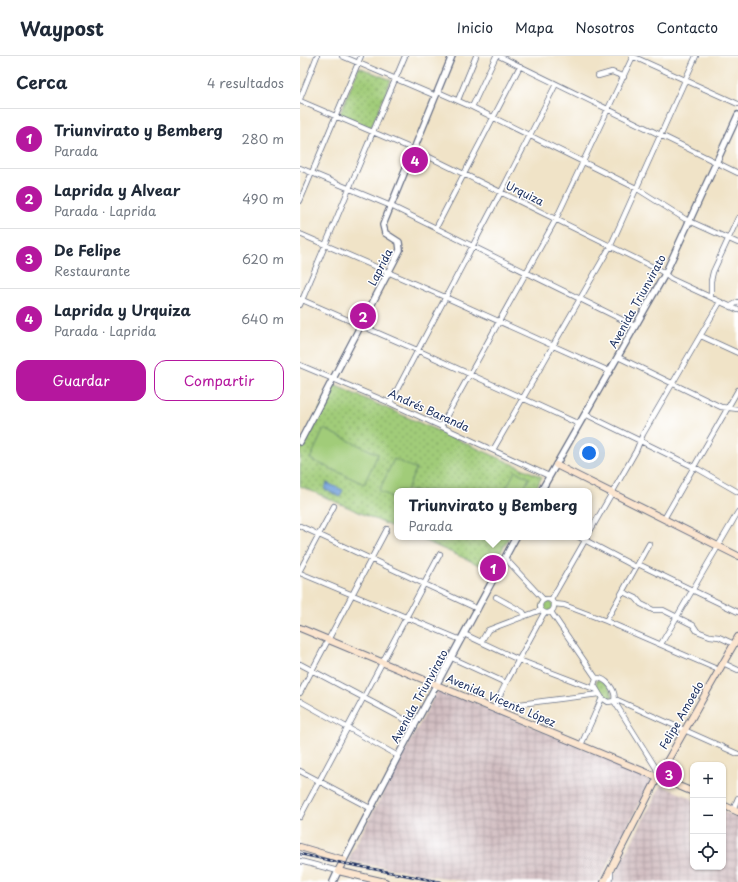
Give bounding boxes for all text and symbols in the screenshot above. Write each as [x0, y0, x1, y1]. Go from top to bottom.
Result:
text: Waypost [20, 14, 104, 42]
text: Inicio [457, 17, 493, 38]
text: Mapa [515, 17, 553, 38]
text: Nosotros [575, 17, 635, 38]
text: Contacto [657, 17, 718, 38]
text: Cerca [16, 69, 67, 95]
text: 4 resultados [207, 73, 284, 92]
text: Triunvirato y Bemberg [54, 118, 223, 141]
text: 1 [26, 129, 32, 148]
text: 280 m [242, 129, 284, 148]
text: Parada [54, 141, 98, 160]
pin: 4 [402, 145, 428, 175]
street label: Urquiza [503, 176, 547, 210]
text: Laprida y Alvear [54, 178, 181, 201]
text: 2 [24, 189, 34, 208]
text: 490 m [242, 189, 284, 208]
text: Parada · Laprida [54, 201, 156, 220]
text: De Felipe [54, 238, 121, 261]
street label: Laprida [363, 245, 397, 289]
text: 3 [25, 249, 33, 268]
text: 620 m [242, 249, 284, 268]
street label: Avenida Triunvirato [604, 251, 670, 351]
text: Restaurante [54, 261, 130, 280]
text: Laprida y Urquiza [54, 298, 191, 321]
pin: 2 [350, 301, 376, 331]
text: 4 [25, 309, 33, 328]
text: 640 m [241, 309, 284, 328]
text: Parada · Laprida [54, 321, 156, 340]
button: Guardar [16, 360, 146, 401]
button: Compartir [154, 360, 284, 401]
street label: Andrés Baranda [386, 384, 473, 436]
your location [579, 443, 599, 463]
popup [394, 488, 592, 540]
text: Triunvirato y Bemberg [409, 493, 577, 516]
text: Parada [409, 516, 453, 535]
pin: 1 [480, 553, 506, 583]
street label: Avenida Triunvirato [386, 646, 452, 746]
street label: Avenida Vicente López [444, 669, 558, 731]
street label: Felipe Amoedo [655, 678, 707, 752]
pin: 3 [656, 759, 682, 789]
map controls [690, 762, 726, 870]
button: + [690, 762, 726, 798]
button: − [690, 798, 726, 834]
button: locate [690, 834, 726, 870]

